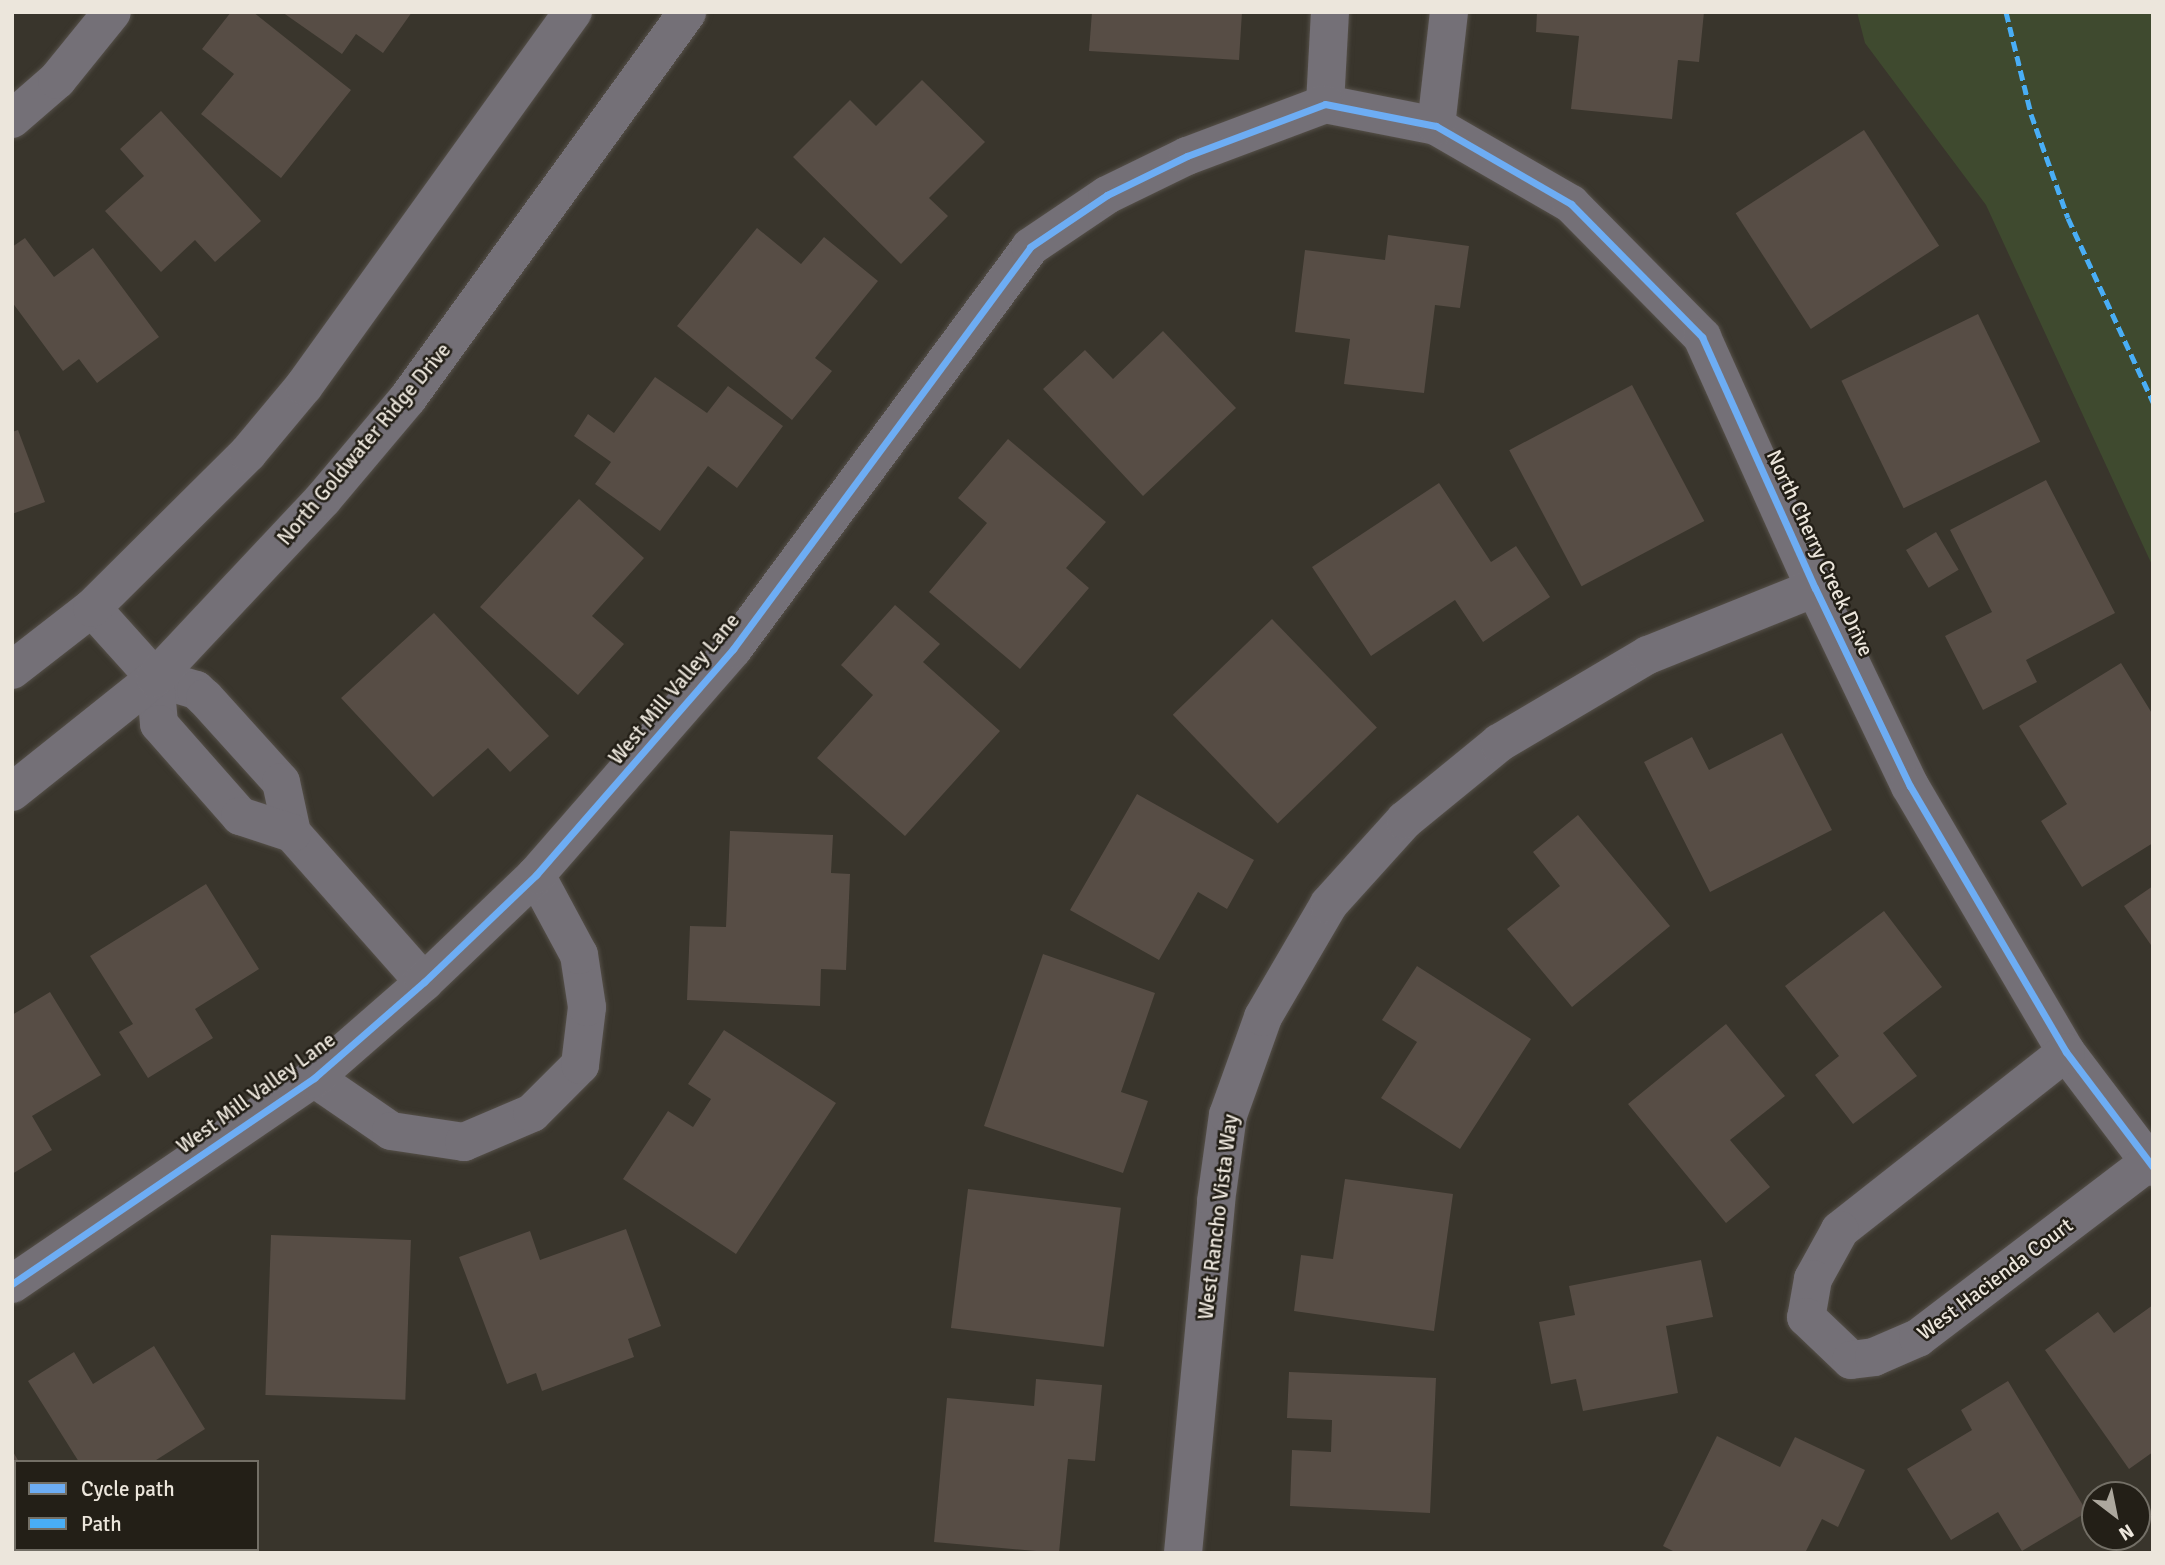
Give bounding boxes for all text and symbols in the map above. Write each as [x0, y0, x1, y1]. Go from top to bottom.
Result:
street label: North Goldwater Ridge Drive [272, 338, 456, 550]
street label: North Cherry Creek Drive [1761, 446, 1879, 660]
street label: West Mill Valley Lane [603, 608, 745, 770]
street label: West Mill Valley Lane [172, 1027, 340, 1159]
street label: West Rancho Vista Way [1193, 1113, 1243, 1321]
street label: West Hacienda Court [1912, 1212, 2078, 1346]
legend [14, 1460, 259, 1551]
text: Cycle path [81, 1476, 175, 1502]
north arrow [2081, 1481, 2151, 1551]
text: Path [81, 1511, 122, 1537]
text: N [2114, 1518, 2138, 1546]

